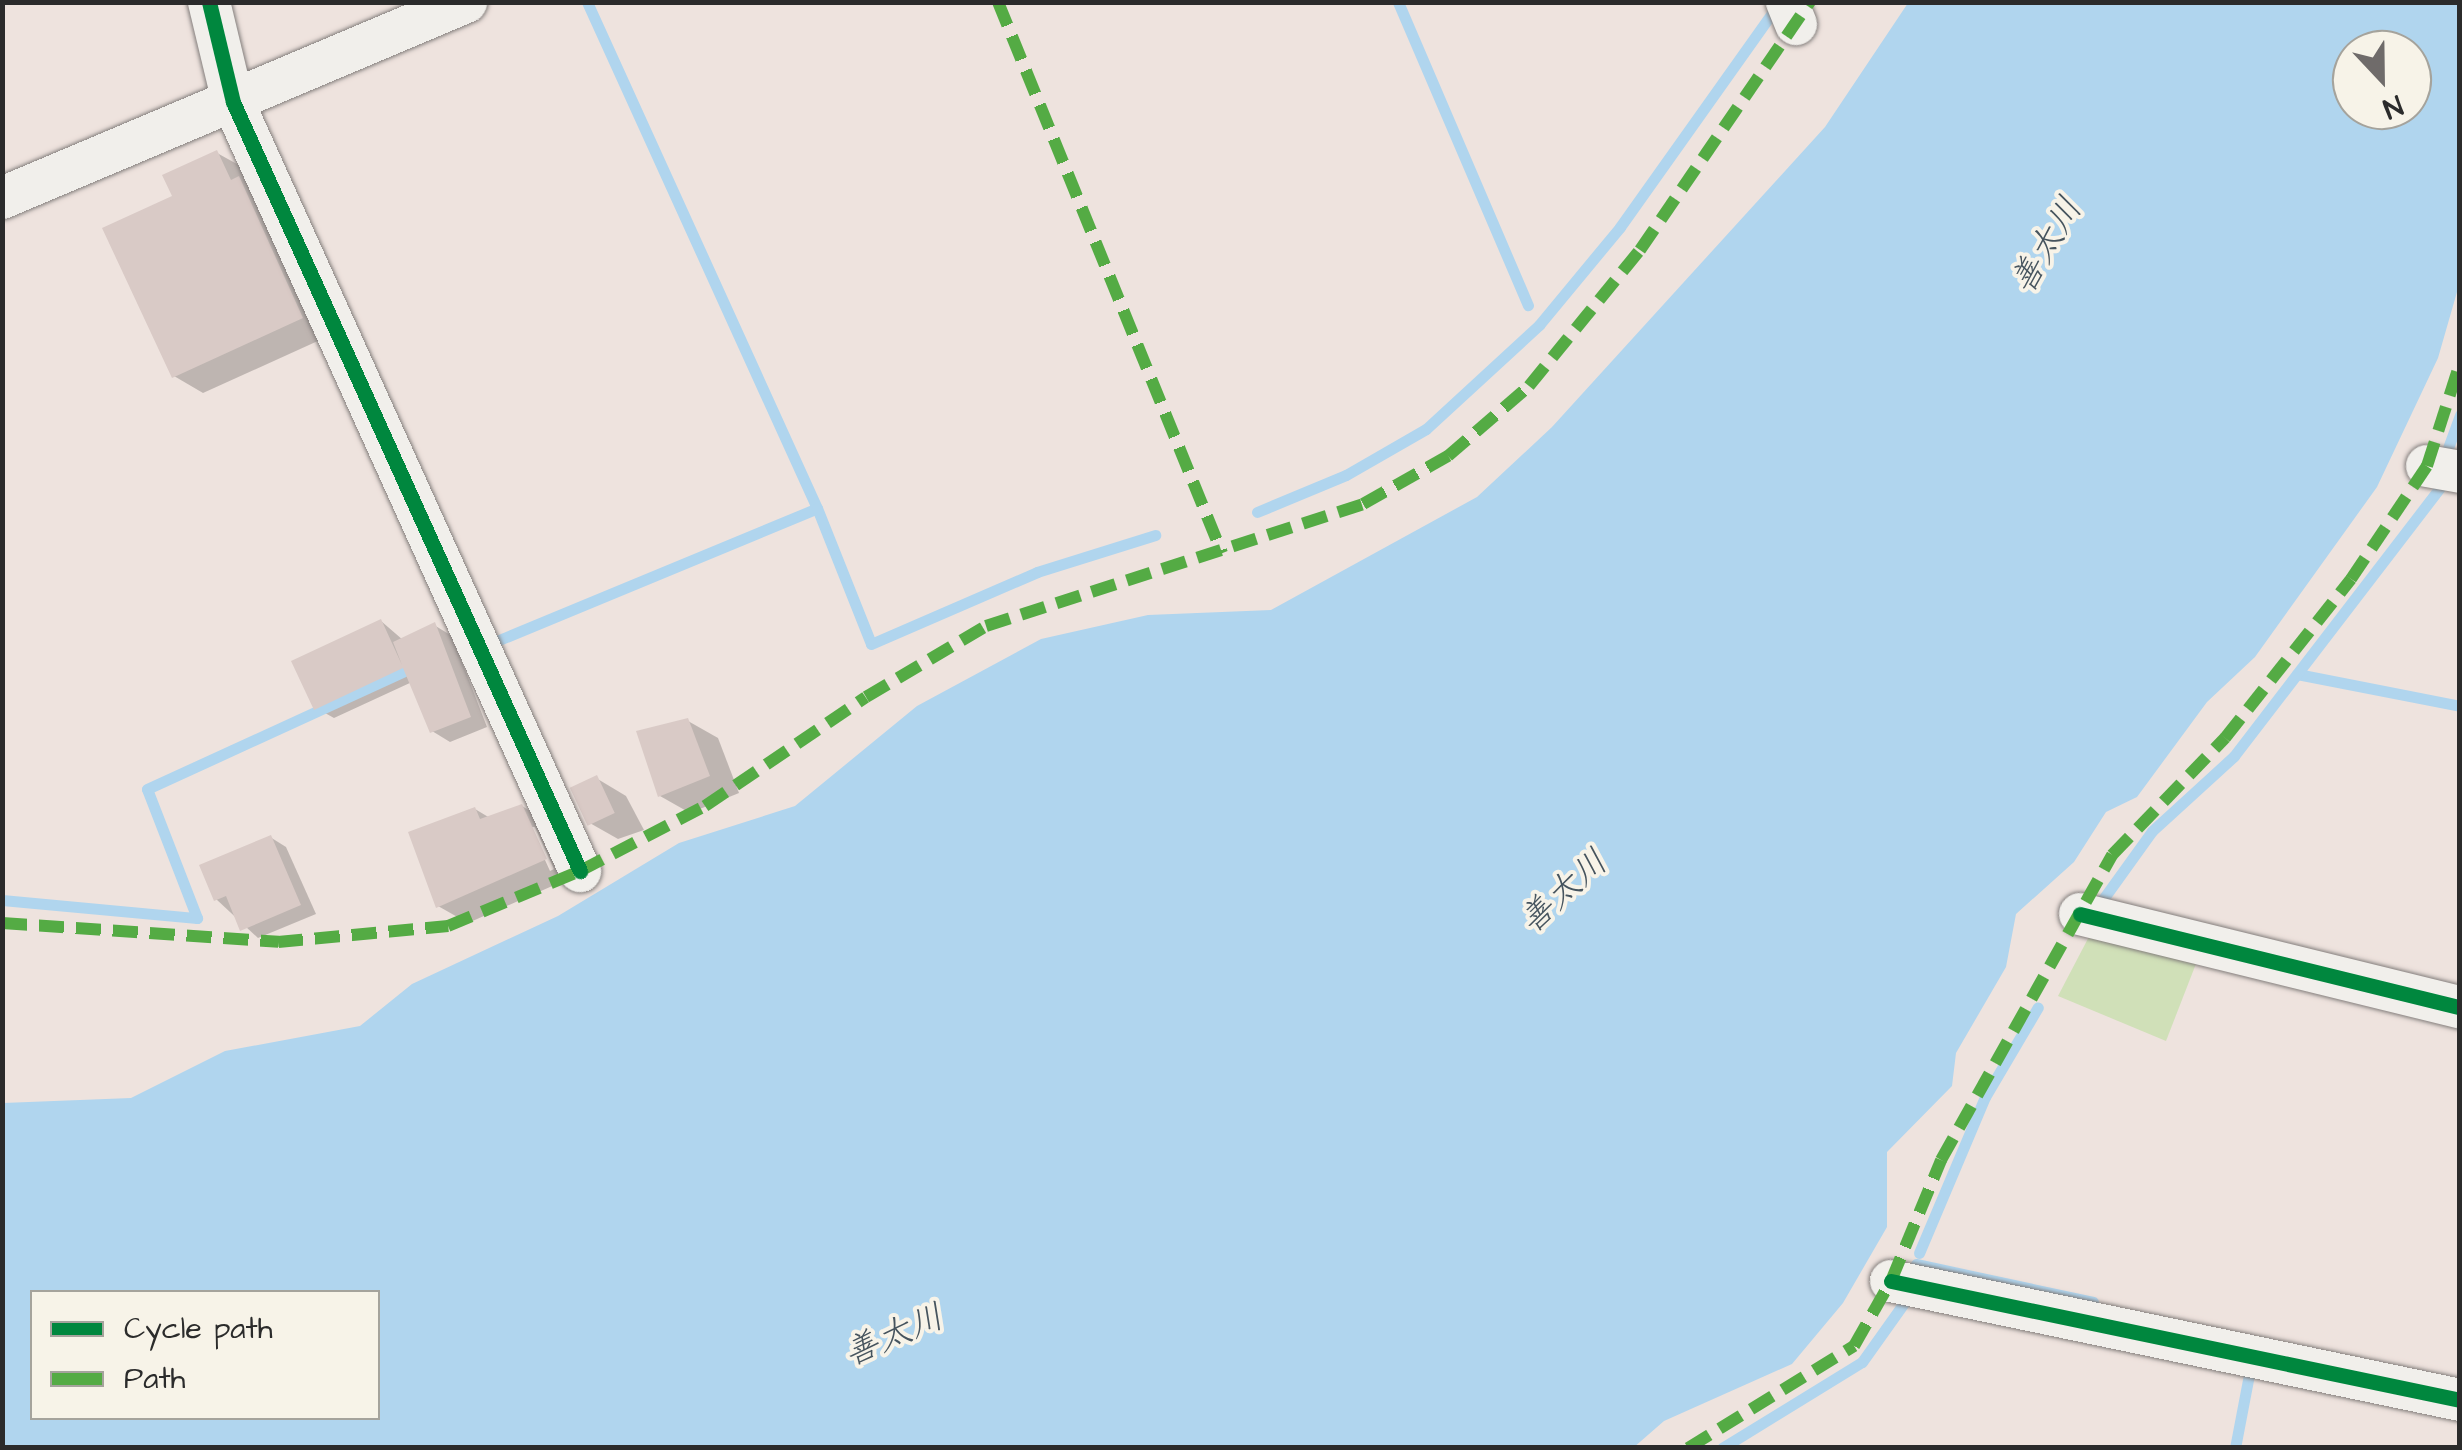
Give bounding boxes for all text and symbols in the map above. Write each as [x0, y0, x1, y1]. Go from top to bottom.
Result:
north arrow [2332, 30, 2432, 130]
text: N [2377, 85, 2408, 128]
water label: 善太川 [2002, 190, 2092, 302]
water label: 善太川 [1511, 841, 1617, 943]
legend [30, 1290, 380, 1420]
water label: 善太川 [837, 1296, 951, 1376]
text: Cycle path [124, 1308, 273, 1350]
text: Path [124, 1358, 185, 1400]

